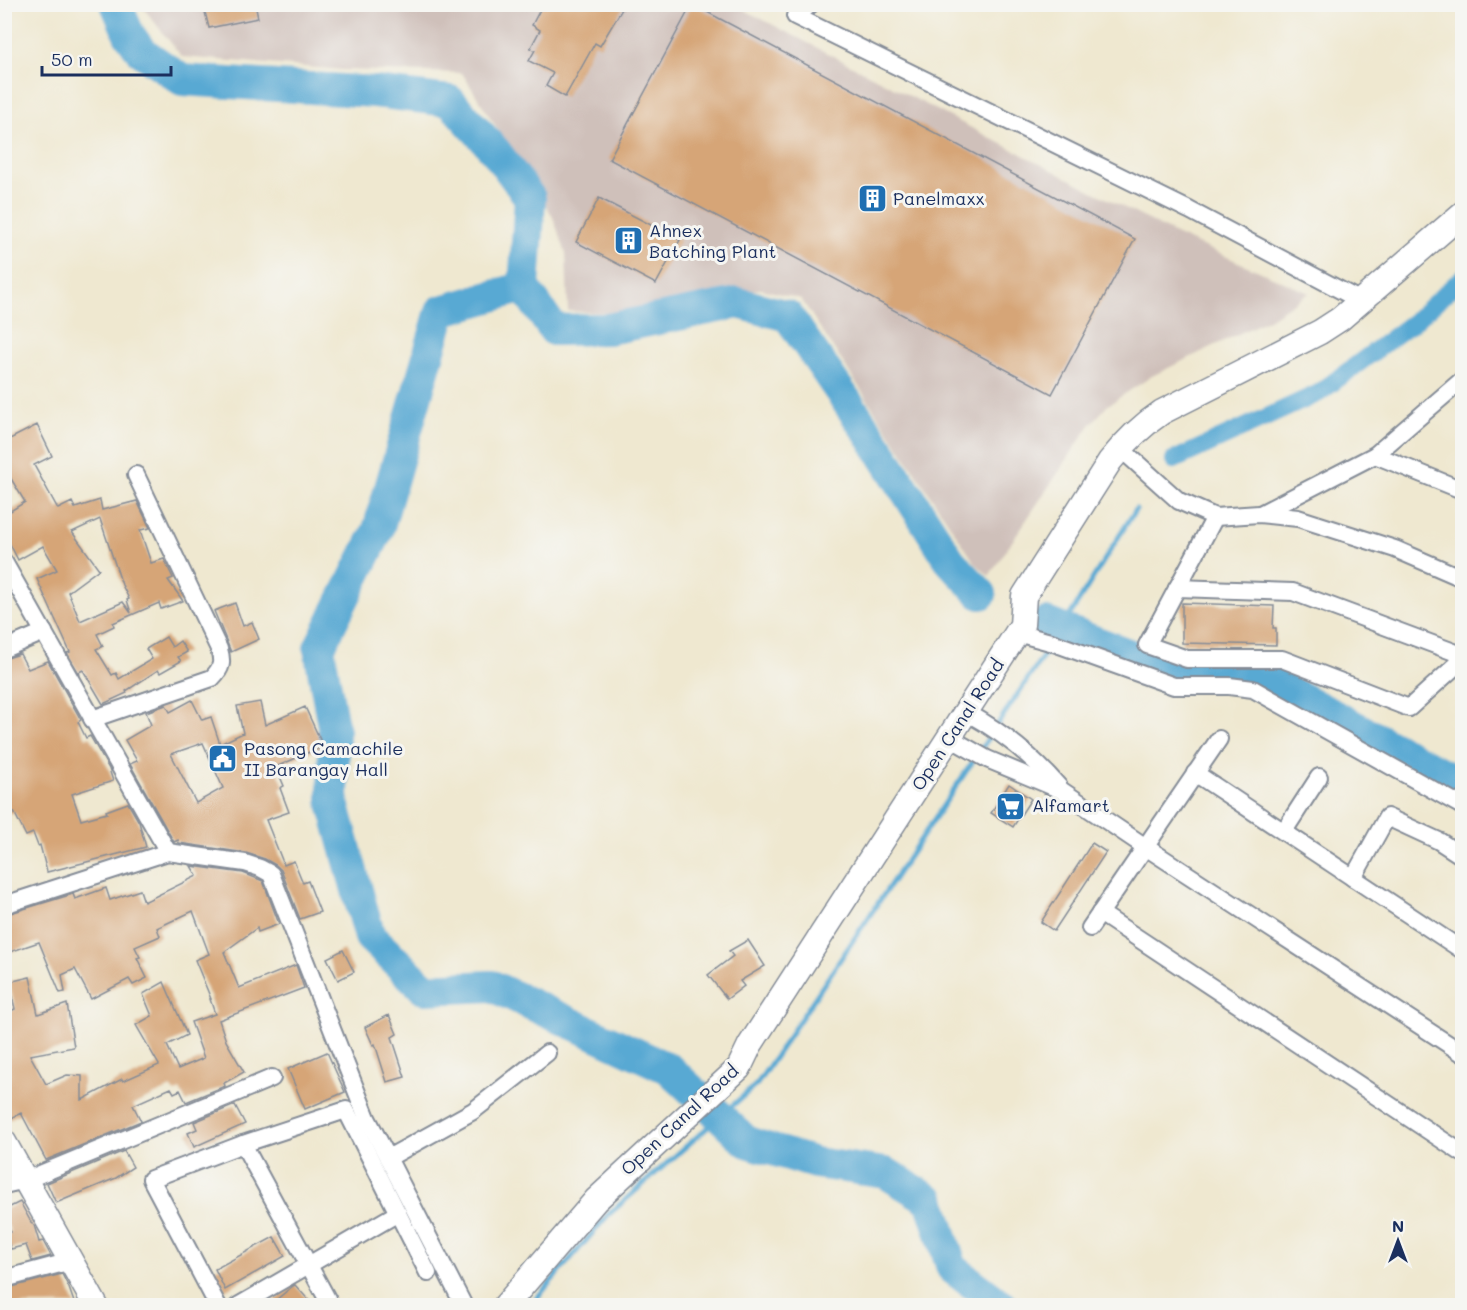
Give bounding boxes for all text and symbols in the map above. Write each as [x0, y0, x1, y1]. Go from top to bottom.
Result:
scale bar [42, 39, 171, 77]
text: 50 m [51, 47, 93, 71]
building icon: Panelmaxx [856, 183, 888, 215]
place label: Panelmaxx [893, 186, 985, 210]
place label: Ahnex Batching Plant [649, 218, 776, 263]
building icon: Ahnex Batching Plant [612, 225, 644, 257]
street label: Open Canal Road [906, 654, 1009, 795]
place label: Pasong Camachile II Barangay Hall [244, 736, 403, 781]
public building icon: Pasong Camachile II Barangay Hall [207, 743, 239, 775]
supermarket icon: Alfamart [995, 790, 1027, 822]
place label: Alfamart [1032, 793, 1110, 817]
street label: Open Canal Road [615, 1058, 743, 1180]
north arrow [1368, 1211, 1428, 1271]
text: N [1392, 1215, 1404, 1236]

